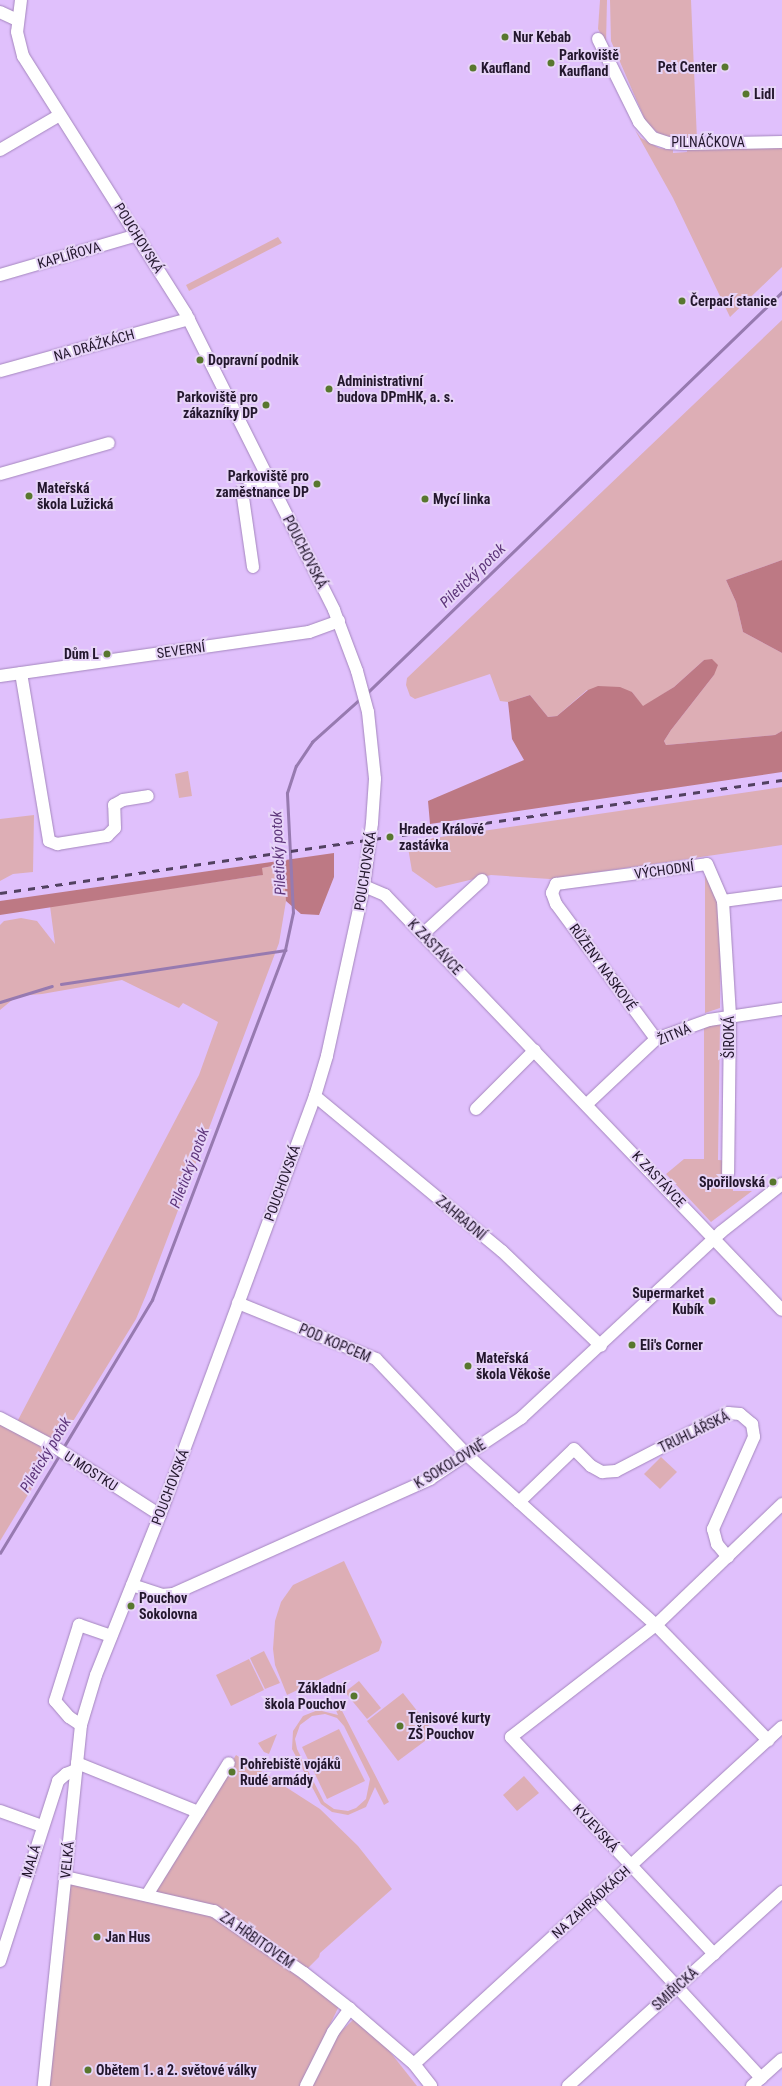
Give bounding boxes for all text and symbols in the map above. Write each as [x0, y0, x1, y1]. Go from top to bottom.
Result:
place label: Nur Kebab [513, 29, 571, 45]
marker: Nur Kebab [500, 32, 510, 42]
place label: Parkoviště Kaufland [559, 47, 619, 80]
marker: Parkoviště Kaufland [546, 58, 556, 68]
place label: Pet Center [658, 59, 717, 75]
place label: Kaufland [481, 60, 530, 76]
marker: Pet Center [720, 62, 730, 72]
marker: Kaufland [468, 63, 478, 73]
place label: Lidl [754, 86, 775, 102]
marker: Lidl [741, 89, 751, 99]
street label: PILNÁČKOVA [671, 134, 745, 150]
street label: POUCHOVSKÁ [111, 200, 167, 276]
street label: KAPLÍŘOVA [36, 238, 102, 272]
place label: Čerpací stanice [690, 293, 777, 309]
marker: Čerpací stanice [677, 296, 687, 306]
street label: NA DRÁŽKÁCH [52, 325, 136, 365]
place label: Dopravní podnik [208, 352, 299, 368]
marker: Dopravní podnik [195, 355, 205, 365]
place label: Administrativní budova DPmHK, a. s. [337, 373, 454, 406]
marker: Administrativní budova DPmHK, a. s. [324, 384, 334, 394]
place label: Parkoviště pro zákazníky DP [177, 389, 258, 422]
marker: Parkoviště pro zákazníky DP [261, 400, 271, 410]
place label: Parkoviště pro zaměstnance DP [216, 468, 309, 500]
marker: Parkoviště pro zaměstnance DP [312, 479, 322, 489]
place label: Mateřská škola Lužická [37, 480, 113, 512]
marker: Mateřská škola Lužická [24, 491, 34, 501]
place label: Mycí linka [433, 491, 490, 507]
marker: Mycí linka [420, 494, 430, 504]
street label: POUCHOVSKÁ [279, 513, 331, 591]
water label: Piletický potok [436, 540, 510, 612]
street label: SEVERNÍ [156, 638, 206, 662]
place label: Dům L [64, 646, 99, 662]
marker: Dům L [102, 649, 112, 659]
water label: Piletický potok [268, 810, 290, 896]
place label: Hradec Králové zastávka [399, 821, 484, 854]
street label: POUCHOVSKÁ [350, 830, 380, 912]
marker: Hradec Králové zastávka [384, 831, 396, 843]
street label: VÝCHODNÍ [633, 857, 695, 883]
street label: K ZASTÁVCE [404, 916, 466, 978]
street label: RŮŽENY NASKOVÉ [566, 920, 640, 1014]
street label: ŠIROKÁ [721, 1016, 737, 1058]
street label: ŽITNÁ [655, 1019, 693, 1049]
water label: Piletický potok [166, 1125, 214, 1211]
street label: POUCHOVSKÁ [260, 1143, 304, 1223]
street label: K ZASTÁVCE [629, 1148, 689, 1210]
place label: Spořilovská [699, 1174, 765, 1190]
marker: Spořilovská [768, 1177, 778, 1187]
street label: ZAHRADNÍ [433, 1192, 489, 1244]
place label: Supermarket Kubík [632, 1285, 704, 1318]
marker: Supermarket Kubík [707, 1296, 717, 1306]
street label: POD KOPCEM [297, 1320, 373, 1366]
place label: Eli's Corner [640, 1337, 703, 1353]
marker: Eli's Corner [627, 1340, 637, 1350]
place label: Mateřská škola Věkoše [476, 1350, 551, 1382]
marker: Mateřská škola Věkoše [463, 1361, 473, 1371]
street label: TRUHLÁŘSKÁ [656, 1408, 732, 1456]
water label: Piletický potok [17, 1414, 75, 1496]
street label: K SOKOLOVNĚ [411, 1436, 489, 1492]
street label: POUCHOVSKÁ [148, 1447, 192, 1527]
street label: U MOSTKU [61, 1448, 121, 1494]
place label: Pouchov Sokolovna [139, 1590, 197, 1622]
marker: Pouchov Sokolovna [126, 1601, 136, 1611]
place label: Základní škola Pouchov [264, 1680, 346, 1712]
marker: Základní škola Pouchov [349, 1691, 359, 1701]
place label: Tenisové kurty ZŠ Pouchov [408, 1710, 491, 1742]
marker: Tenisové kurty ZŠ Pouchov [395, 1721, 405, 1731]
place label: Pohřebiště vojáků Rudé armády [240, 1756, 341, 1788]
marker: Pohřebiště vojáků Rudé armády [227, 1767, 237, 1777]
street label: KYJEVSKÁ [570, 1801, 622, 1855]
street label: VELKÁ [57, 1841, 77, 1879]
street label: MALÁ [18, 1842, 44, 1880]
street label: NA ZAHRÁDKÁCH [548, 1862, 634, 1942]
street label: ZA HŘBITOVEM [217, 1908, 297, 1972]
place label: Jan Hus [105, 1929, 150, 1945]
marker: Jan Hus [92, 1932, 102, 1942]
street label: SMIŘICKÁ [649, 1964, 701, 2014]
place label: Obětem 1. a 2. světové války [96, 2062, 257, 2078]
marker: Obětem 1. a 2. světové války [83, 2065, 93, 2075]

